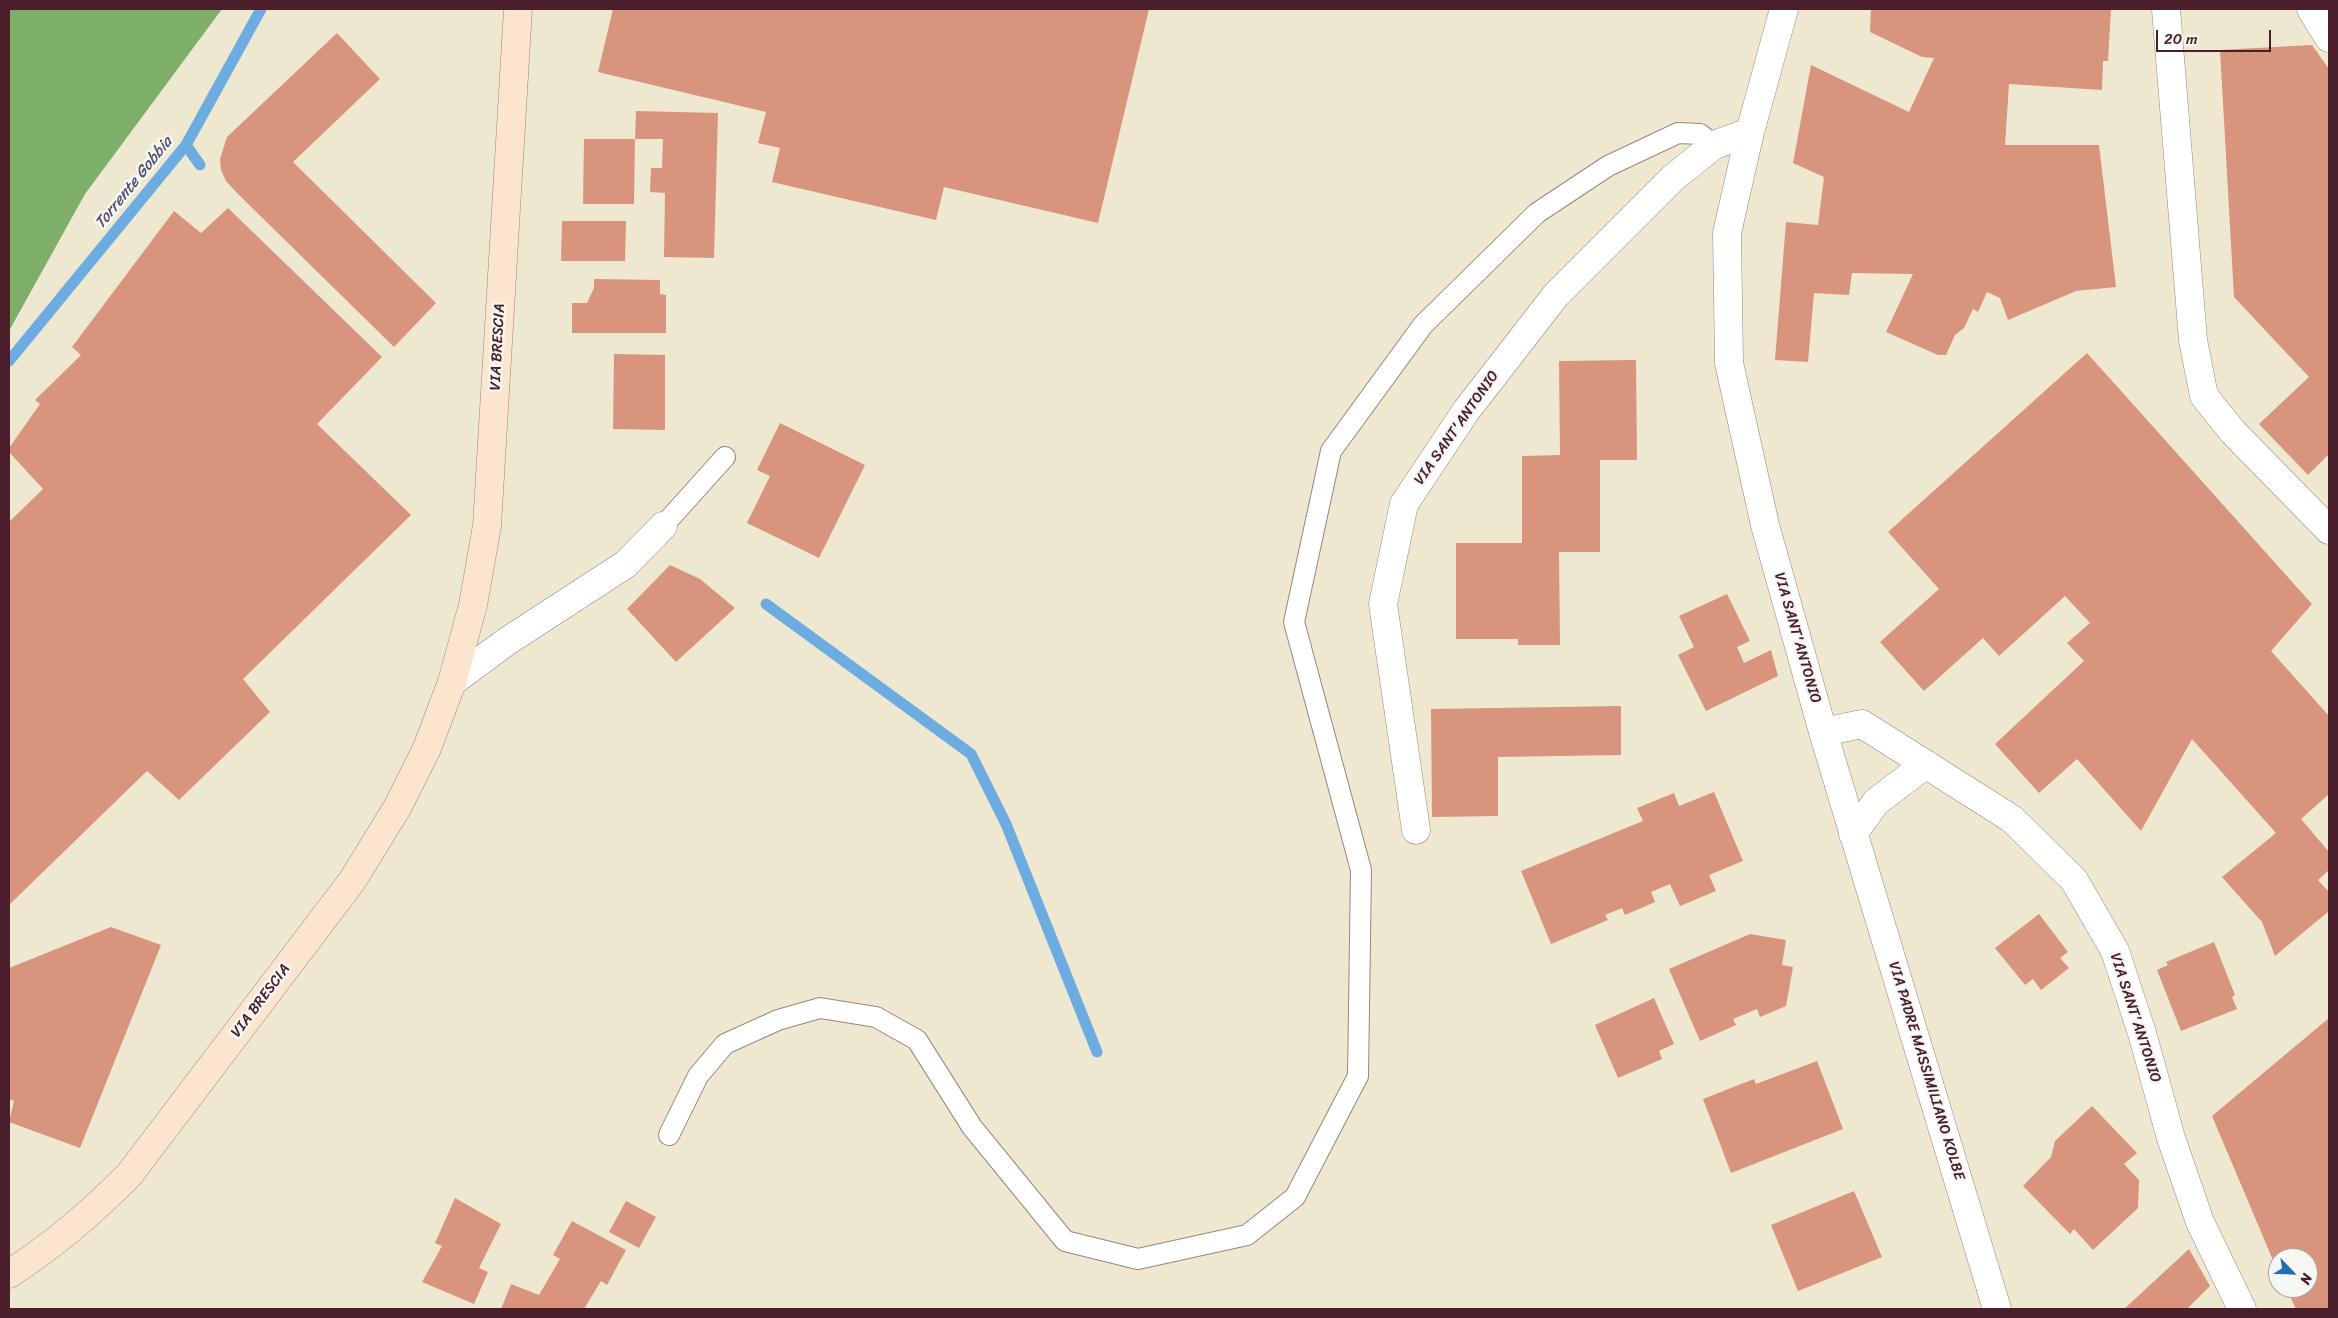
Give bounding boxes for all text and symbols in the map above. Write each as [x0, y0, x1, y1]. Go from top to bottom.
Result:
scale bar [2158, 20, 2273, 52]
text: 20 m [2164, 26, 2198, 52]
water label: Torrente Gobbia [91, 133, 177, 233]
street label: VIA BRESCIA [487, 303, 509, 391]
street label: VIA SANT'ANTONIO [1411, 367, 1503, 489]
street label: VIA SANT'ANTONIO [1770, 570, 1824, 706]
street label: VIA SANT'ANTONIO [2106, 951, 2164, 1085]
street label: VIA PADRE MASSIMILIANO KOLBE [1884, 959, 1968, 1183]
street label: VIA BRESCIA [228, 961, 294, 1041]
north arrow [2268, 1248, 2318, 1298]
text: N [2293, 1269, 2320, 1288]

